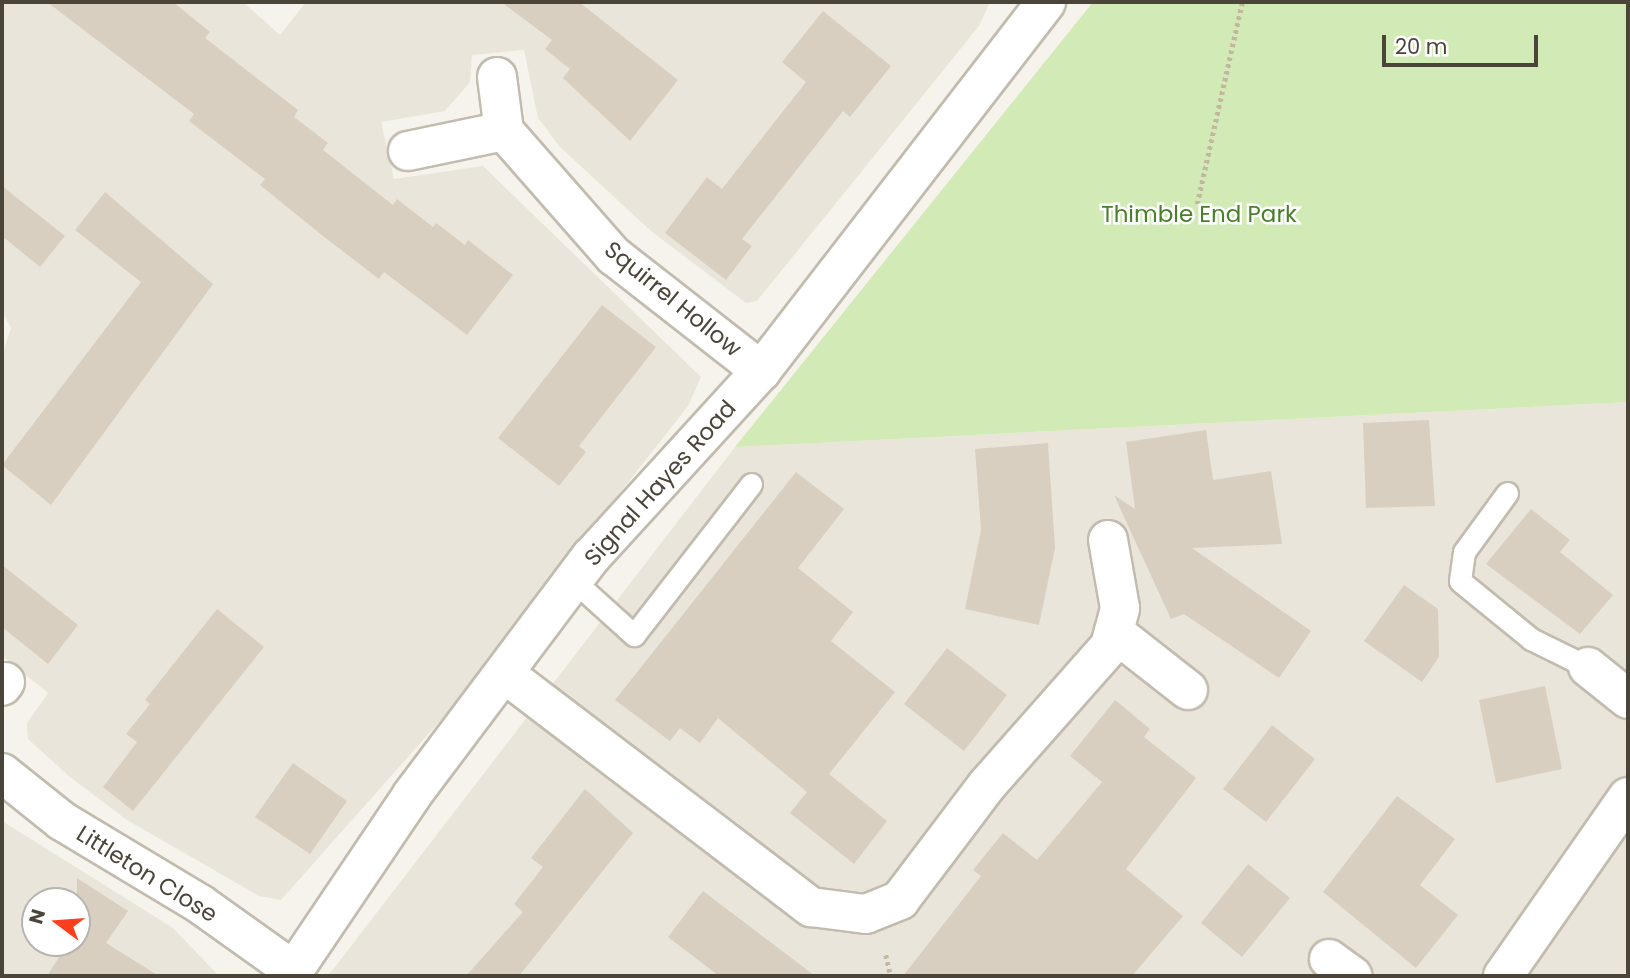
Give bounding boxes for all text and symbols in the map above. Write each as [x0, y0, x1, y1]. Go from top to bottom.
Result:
scale bar [1385, 21, 1541, 65]
text: 20 m [1395, 32, 1448, 61]
park label: Thimble End Park [1101, 200, 1297, 228]
street label: Squirrel Hollow [599, 235, 747, 363]
street label: Signal Hayes Road [578, 394, 742, 572]
street label: Littleton Close [72, 820, 222, 928]
north arrow [21, 887, 91, 957]
text: N [22, 906, 52, 927]

